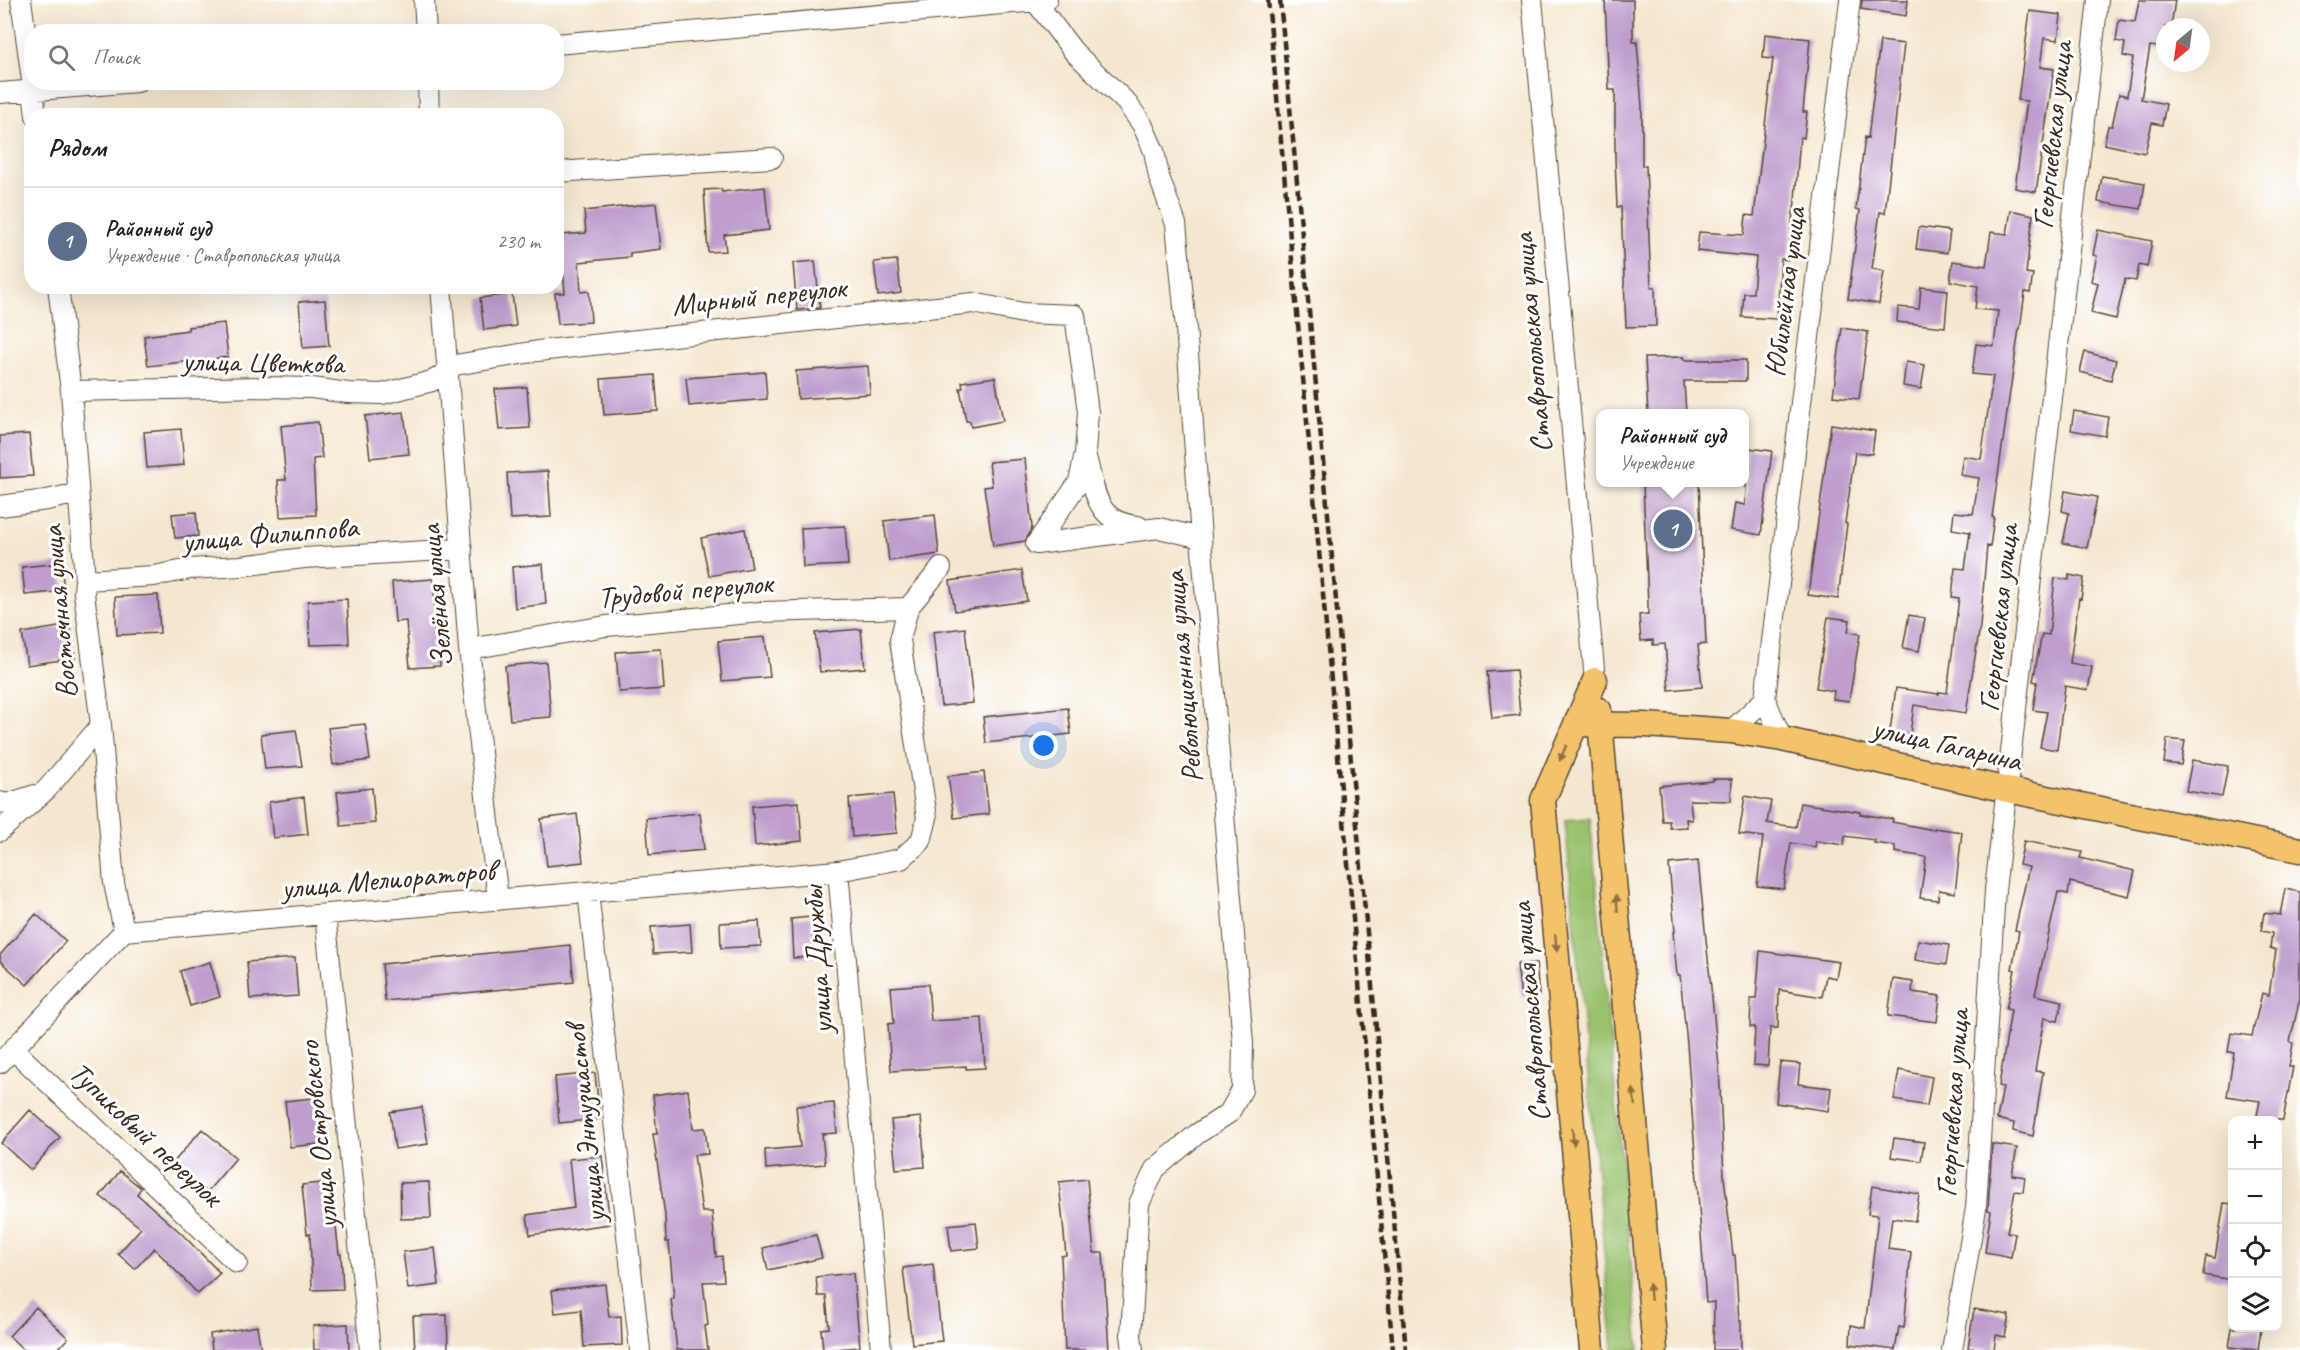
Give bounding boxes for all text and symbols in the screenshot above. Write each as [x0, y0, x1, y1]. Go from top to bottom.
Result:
north arrow [2156, 18, 2210, 72]
search box [24, 24, 564, 90]
street label: Георгиевская улица [2023, 37, 2081, 230]
icon: search [45, 41, 78, 74]
text: Поиск [93, 43, 139, 71]
text: Рядом [48, 131, 106, 164]
street label: Юбилейная улица [1756, 203, 1814, 379]
text: Районный суд [105, 215, 211, 243]
text: 1 [63, 229, 72, 254]
text: 230 m [497, 229, 540, 254]
street label: Ставропольская улица [1503, 230, 1561, 454]
text: Учреждение · Ставропольская улица [105, 243, 339, 268]
street label: Мирный переулок [670, 268, 851, 324]
street label: улица Цветкова [180, 342, 347, 382]
popup [1596, 409, 1749, 487]
text: Районный суд [1619, 422, 1726, 450]
text: Учреждение [1619, 450, 1694, 475]
pin: 1 [1654, 506, 1692, 552]
street label: улица Филиппова [178, 507, 361, 561]
street label: Георгиевская улица [1969, 520, 2027, 713]
street label: Зелёная улица [411, 521, 461, 669]
street label: Восточная улица [32, 522, 85, 700]
street label: Трудовой переулок [596, 563, 777, 617]
street label: Революционная улица [1155, 568, 1211, 784]
street label: улица Гагарина [1867, 708, 2027, 780]
your location [1029, 731, 1058, 760]
one-way arrow [1559, 744, 1568, 761]
street label: улица Мелиораторов [278, 850, 503, 907]
street label: улица Дружбы [793, 883, 841, 1037]
one-way arrow [1612, 894, 1622, 913]
street label: Ставропольская улица [1501, 899, 1559, 1123]
one-way arrow [1551, 933, 1560, 952]
street label: Георгиевская улица [1926, 1005, 1978, 1198]
street label: улица Энтузиастов [555, 1018, 614, 1227]
street label: улица Островского [289, 1038, 347, 1232]
street label: Тупиковый переулок [61, 1053, 233, 1217]
one-way arrow [1629, 1088, 1639, 1107]
map controls [2228, 1116, 2282, 1332]
button: + [2228, 1116, 2282, 1170]
one-way arrow [1568, 1128, 1578, 1147]
button: − [2228, 1170, 2282, 1224]
button: locate [2228, 1224, 2282, 1278]
button: layers [2228, 1278, 2282, 1332]
one-way arrow [1646, 1282, 1655, 1301]

